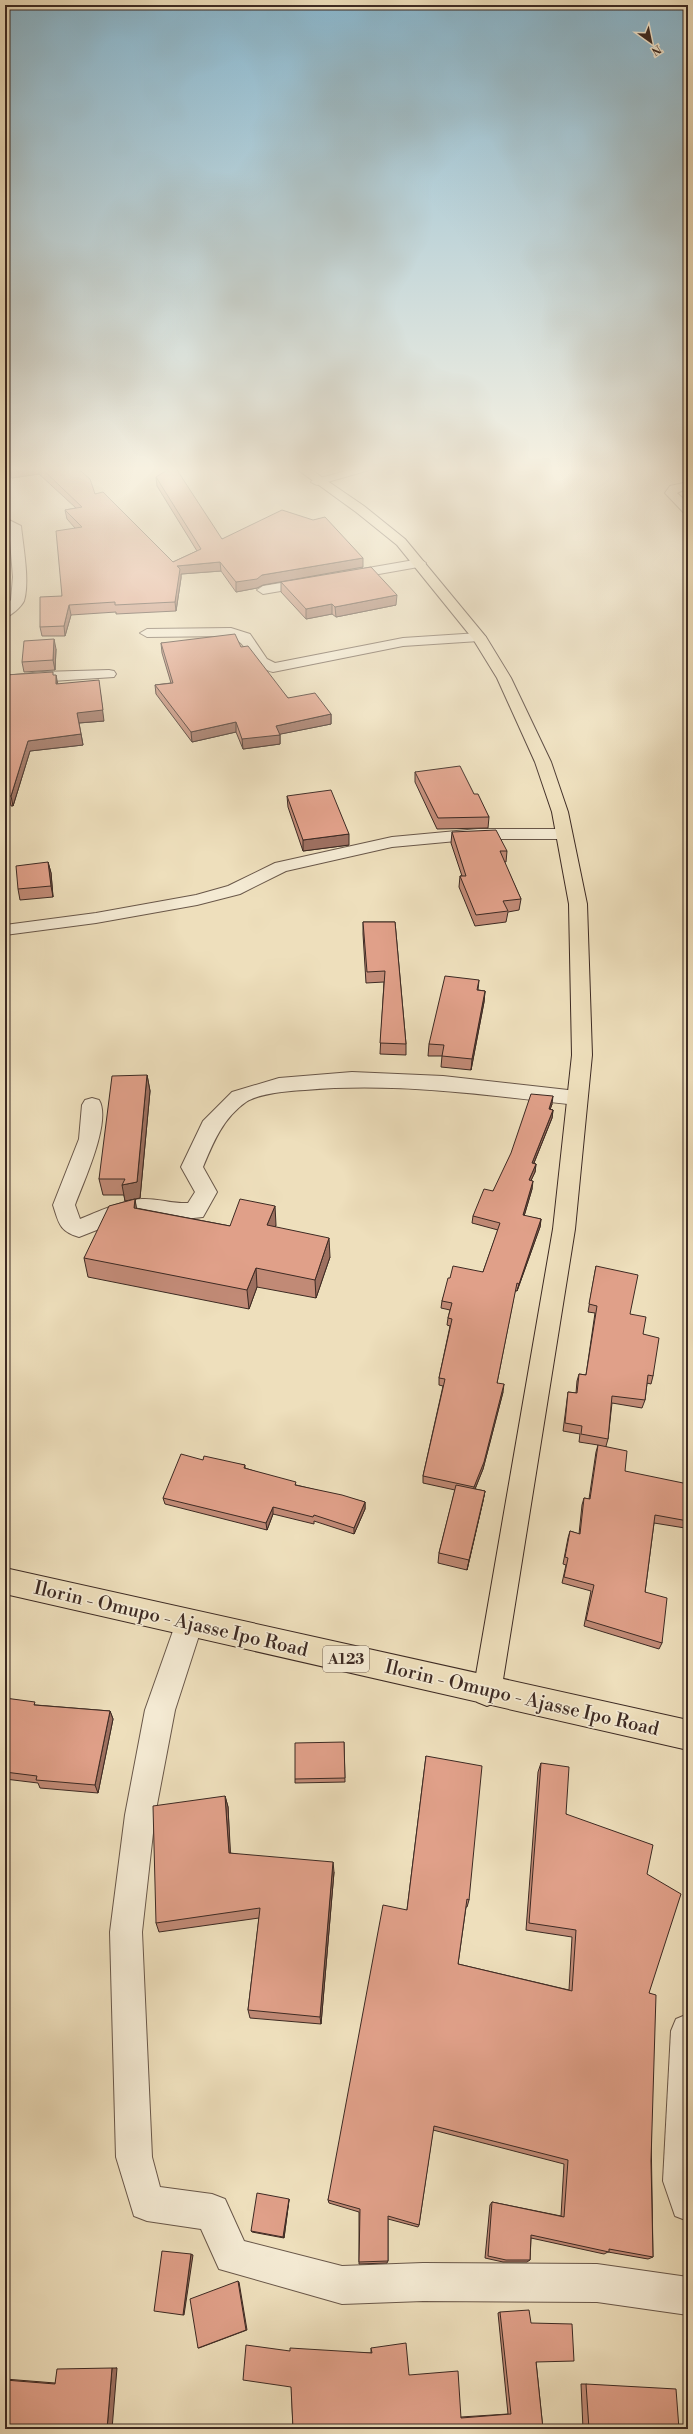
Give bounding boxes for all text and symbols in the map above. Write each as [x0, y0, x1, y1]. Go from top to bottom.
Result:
north arrow [631, 22, 671, 62]
text: N [648, 41, 663, 58]
street label: Ilorin - Omupo - Ajasse Ipo Road [32, 1576, 310, 1662]
road number: A123 [323, 1646, 369, 1672]
street label: Ilorin - Omupo - Ajasse Ipo Road [383, 1655, 661, 1741]

